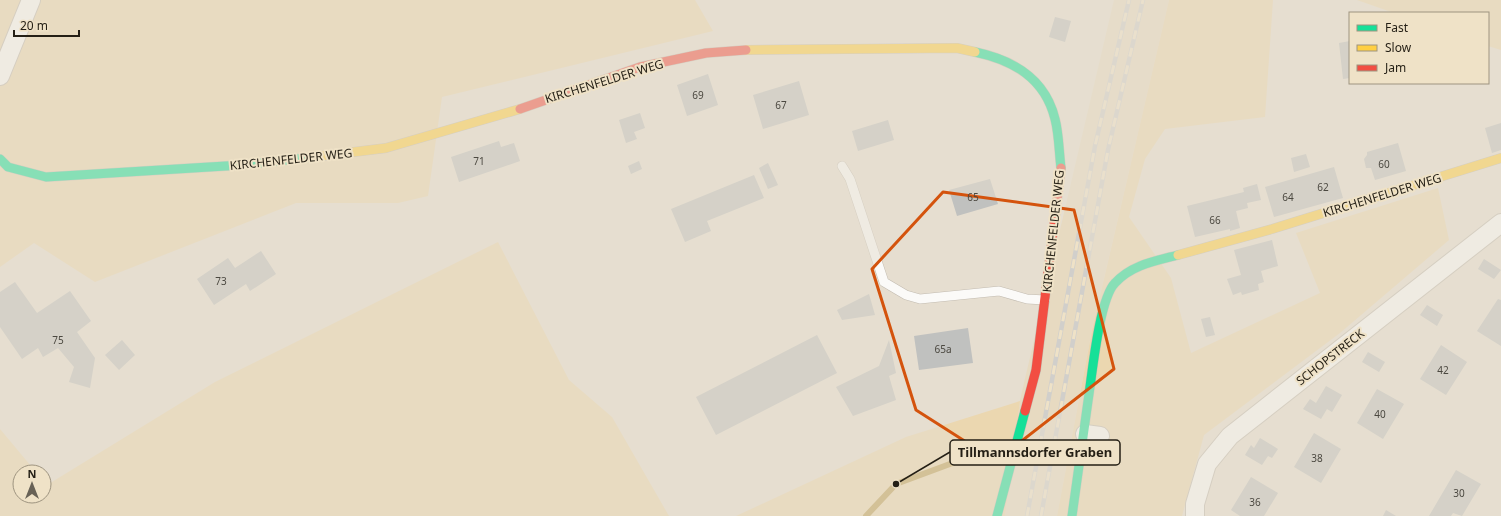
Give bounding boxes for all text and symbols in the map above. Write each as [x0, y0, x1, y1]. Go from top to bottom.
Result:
scale bar [14, 12, 79, 38]
legend [1349, 12, 1489, 84]
text: 20 m [20, 17, 48, 34]
text: Fast [1385, 19, 1409, 36]
text: Slow [1385, 39, 1412, 56]
street label: KIRCHENFELDER WEG [543, 55, 665, 107]
text: Jam [1384, 59, 1406, 76]
house number: 69 [692, 88, 704, 102]
house number: 67 [775, 98, 787, 112]
street label: KIRCHENFELDER WEG [229, 144, 353, 174]
house number: 71 [473, 154, 485, 168]
house number: 60 [1378, 157, 1390, 171]
street label: KIRCHENFELDER WEG [1038, 169, 1068, 293]
street label: KIRCHENFELDER WEG [1321, 169, 1443, 221]
house number: 62 [1317, 180, 1329, 194]
house number: 65 [967, 190, 979, 204]
house number: 64 [1282, 190, 1294, 204]
house number: 66 [1209, 213, 1221, 227]
house number: 73 [215, 274, 227, 288]
street label: SCHOPSTRECK [1292, 325, 1368, 389]
house number: 75 [52, 333, 64, 347]
house number: 65a [934, 342, 952, 356]
house number: 42 [1437, 363, 1449, 377]
house number: 40 [1374, 407, 1386, 421]
callout: Tillmannsdorfer Graben [950, 440, 1120, 465]
text: Tillmannsdorfer Graben [958, 443, 1112, 461]
house number: 38 [1311, 451, 1323, 465]
north arrow [12, 464, 52, 504]
text: N [28, 466, 36, 481]
house number: 30 [1453, 486, 1465, 500]
house number: 36 [1249, 495, 1261, 509]

